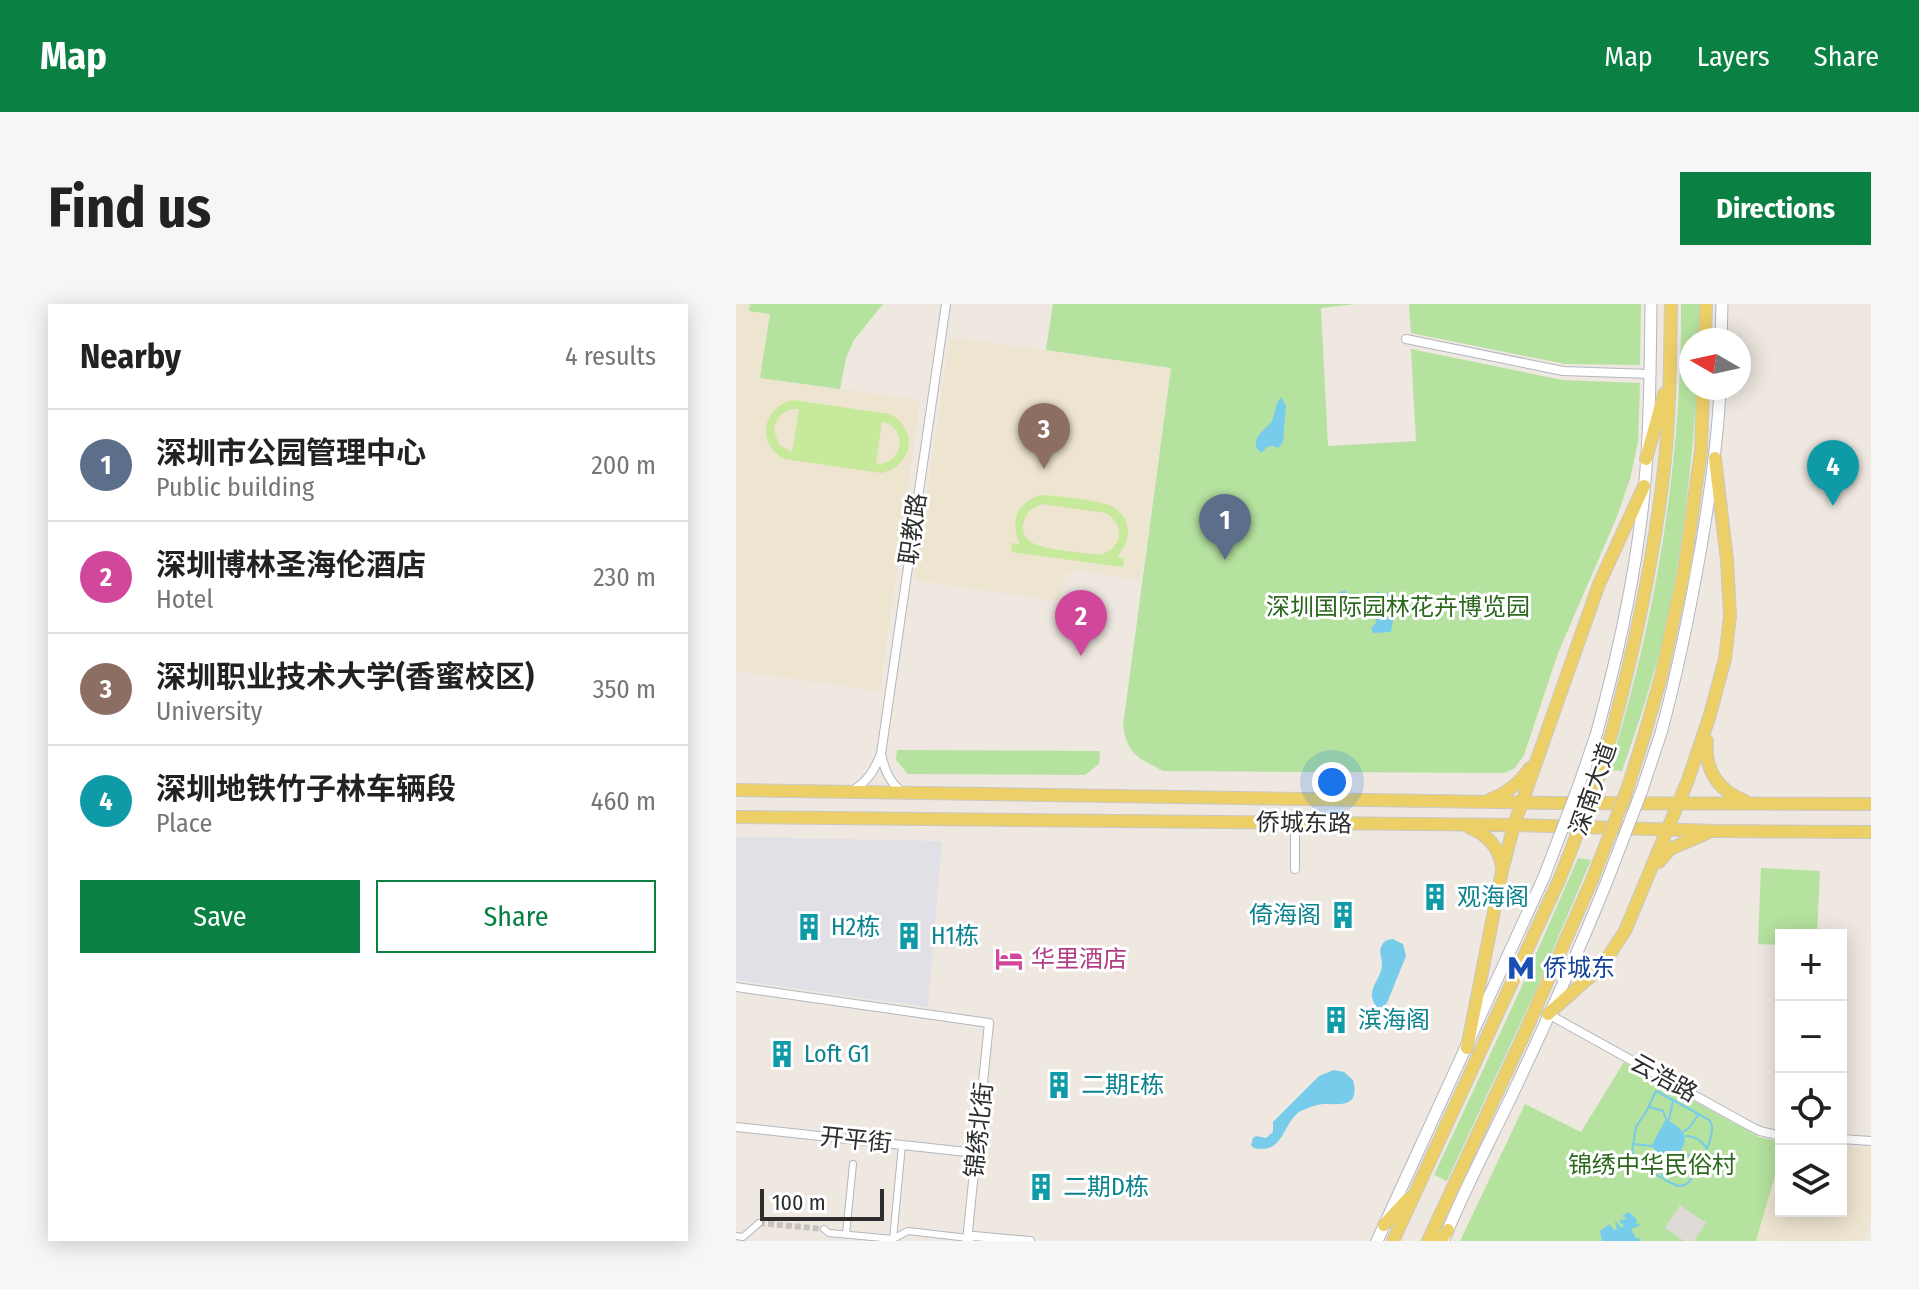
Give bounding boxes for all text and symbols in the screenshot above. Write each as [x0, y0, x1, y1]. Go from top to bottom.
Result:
text: Map [40, 33, 107, 79]
text: Map [1604, 40, 1653, 73]
text: Layers [1697, 40, 1770, 73]
text: Share [1814, 40, 1879, 73]
button: Directions [1680, 172, 1871, 245]
text: Find us [48, 175, 211, 242]
north arrow [1679, 328, 1751, 400]
text: Nearby [80, 336, 181, 377]
text: 4 results [565, 341, 656, 372]
pin: 3 [1018, 403, 1070, 469]
text: 深圳市公园管理中心 [156, 435, 426, 471]
pin: 4 [1807, 440, 1859, 506]
text: 1 [101, 450, 112, 481]
text: 200 m [591, 450, 656, 481]
text: Public building [156, 472, 314, 503]
street label: 职教路 [894, 491, 932, 567]
pin: 1 [1199, 494, 1251, 560]
text: 深圳博林圣海伦酒店 [156, 547, 426, 583]
text: 2 [100, 562, 112, 593]
text: 230 m [593, 562, 656, 593]
text: Hotel [156, 584, 213, 615]
pin: 2 [1055, 590, 1107, 656]
park label: 深圳国际园林花卉博览园 [1266, 593, 1530, 621]
text: 深圳职业技术大学(香蜜校区) [156, 659, 534, 695]
text: 3 [100, 674, 112, 705]
text: 350 m [593, 674, 656, 705]
text: University [156, 696, 262, 727]
street label: 深南大道 [1564, 739, 1622, 839]
your location [1312, 762, 1352, 802]
text: 深圳地铁竹子林车辆段 [156, 771, 456, 807]
text: 4 [99, 786, 113, 817]
text: 460 m [591, 786, 656, 817]
text: Place [156, 808, 212, 839]
street label: 侨城东路 [1256, 808, 1352, 838]
button: Save [80, 880, 360, 953]
button: Share [376, 880, 656, 953]
building icon: 观海阁 [1420, 882, 1450, 912]
place label: 观海阁 [1457, 883, 1529, 911]
building icon: 倚海阁 [1328, 900, 1358, 930]
place label: 倚海阁 [1249, 901, 1321, 929]
building icon: H2栋 [794, 912, 824, 942]
place label: H2栋 [831, 913, 880, 941]
building icon: H1栋 [894, 921, 924, 951]
place label: H1栋 [931, 922, 979, 950]
map controls [1775, 929, 1847, 1217]
button: + [1775, 929, 1847, 1001]
hotel icon: 华里酒店 [994, 944, 1024, 974]
place label: 华里酒店 [1031, 945, 1127, 973]
metro station icon: 侨城东 [1506, 953, 1536, 983]
place label: 侨城东 [1543, 954, 1615, 982]
button: − [1775, 1001, 1847, 1073]
building icon: 滨海阁 [1321, 1005, 1351, 1035]
place label: 滨海阁 [1358, 1006, 1430, 1034]
building icon: Loft G1 [767, 1039, 797, 1069]
place label: Loft G1 [804, 1040, 870, 1068]
street label: 云浩路 [1626, 1048, 1702, 1108]
building icon: 二期E栋 [1044, 1070, 1074, 1100]
place label: 二期E栋 [1081, 1071, 1164, 1099]
button: locate [1775, 1073, 1847, 1145]
street label: 锦绣北街 [960, 1081, 998, 1179]
street label: 开平街 [819, 1122, 893, 1158]
button: layers [1775, 1145, 1847, 1217]
park label: 锦绣中华民俗村 [1568, 1151, 1736, 1179]
building icon: 二期D栋 [1026, 1172, 1056, 1202]
place label: 二期D栋 [1063, 1173, 1149, 1201]
scale bar [760, 1185, 884, 1221]
text: 100 m [772, 1189, 826, 1216]

